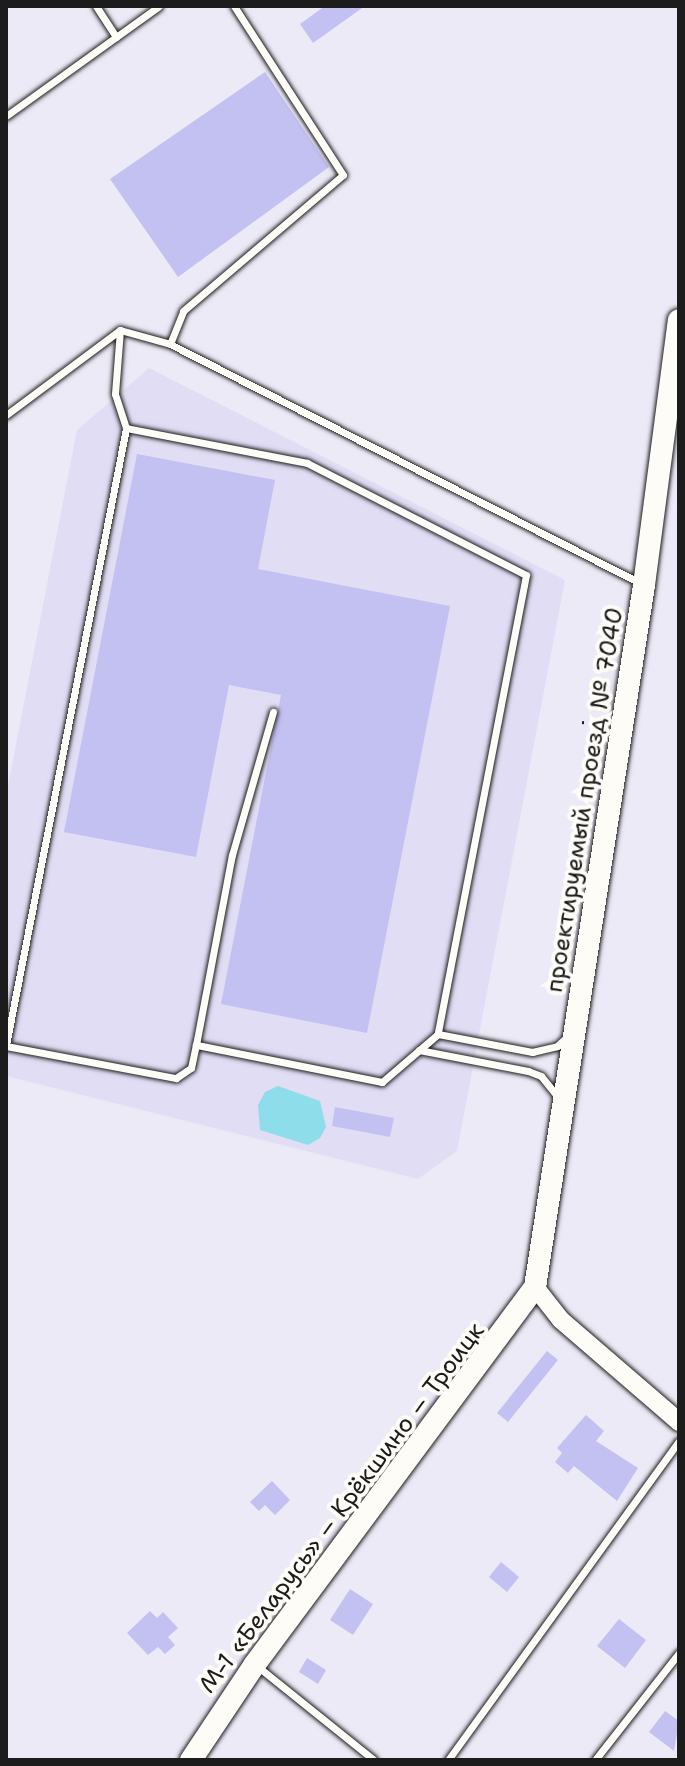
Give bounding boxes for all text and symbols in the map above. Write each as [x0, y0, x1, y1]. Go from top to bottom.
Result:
street label: проектируемый проезд № 7040 [540, 606, 630, 994]
street label: М-1 «Беларусь» – Крёкшино – Троицк [193, 1317, 491, 1699]

